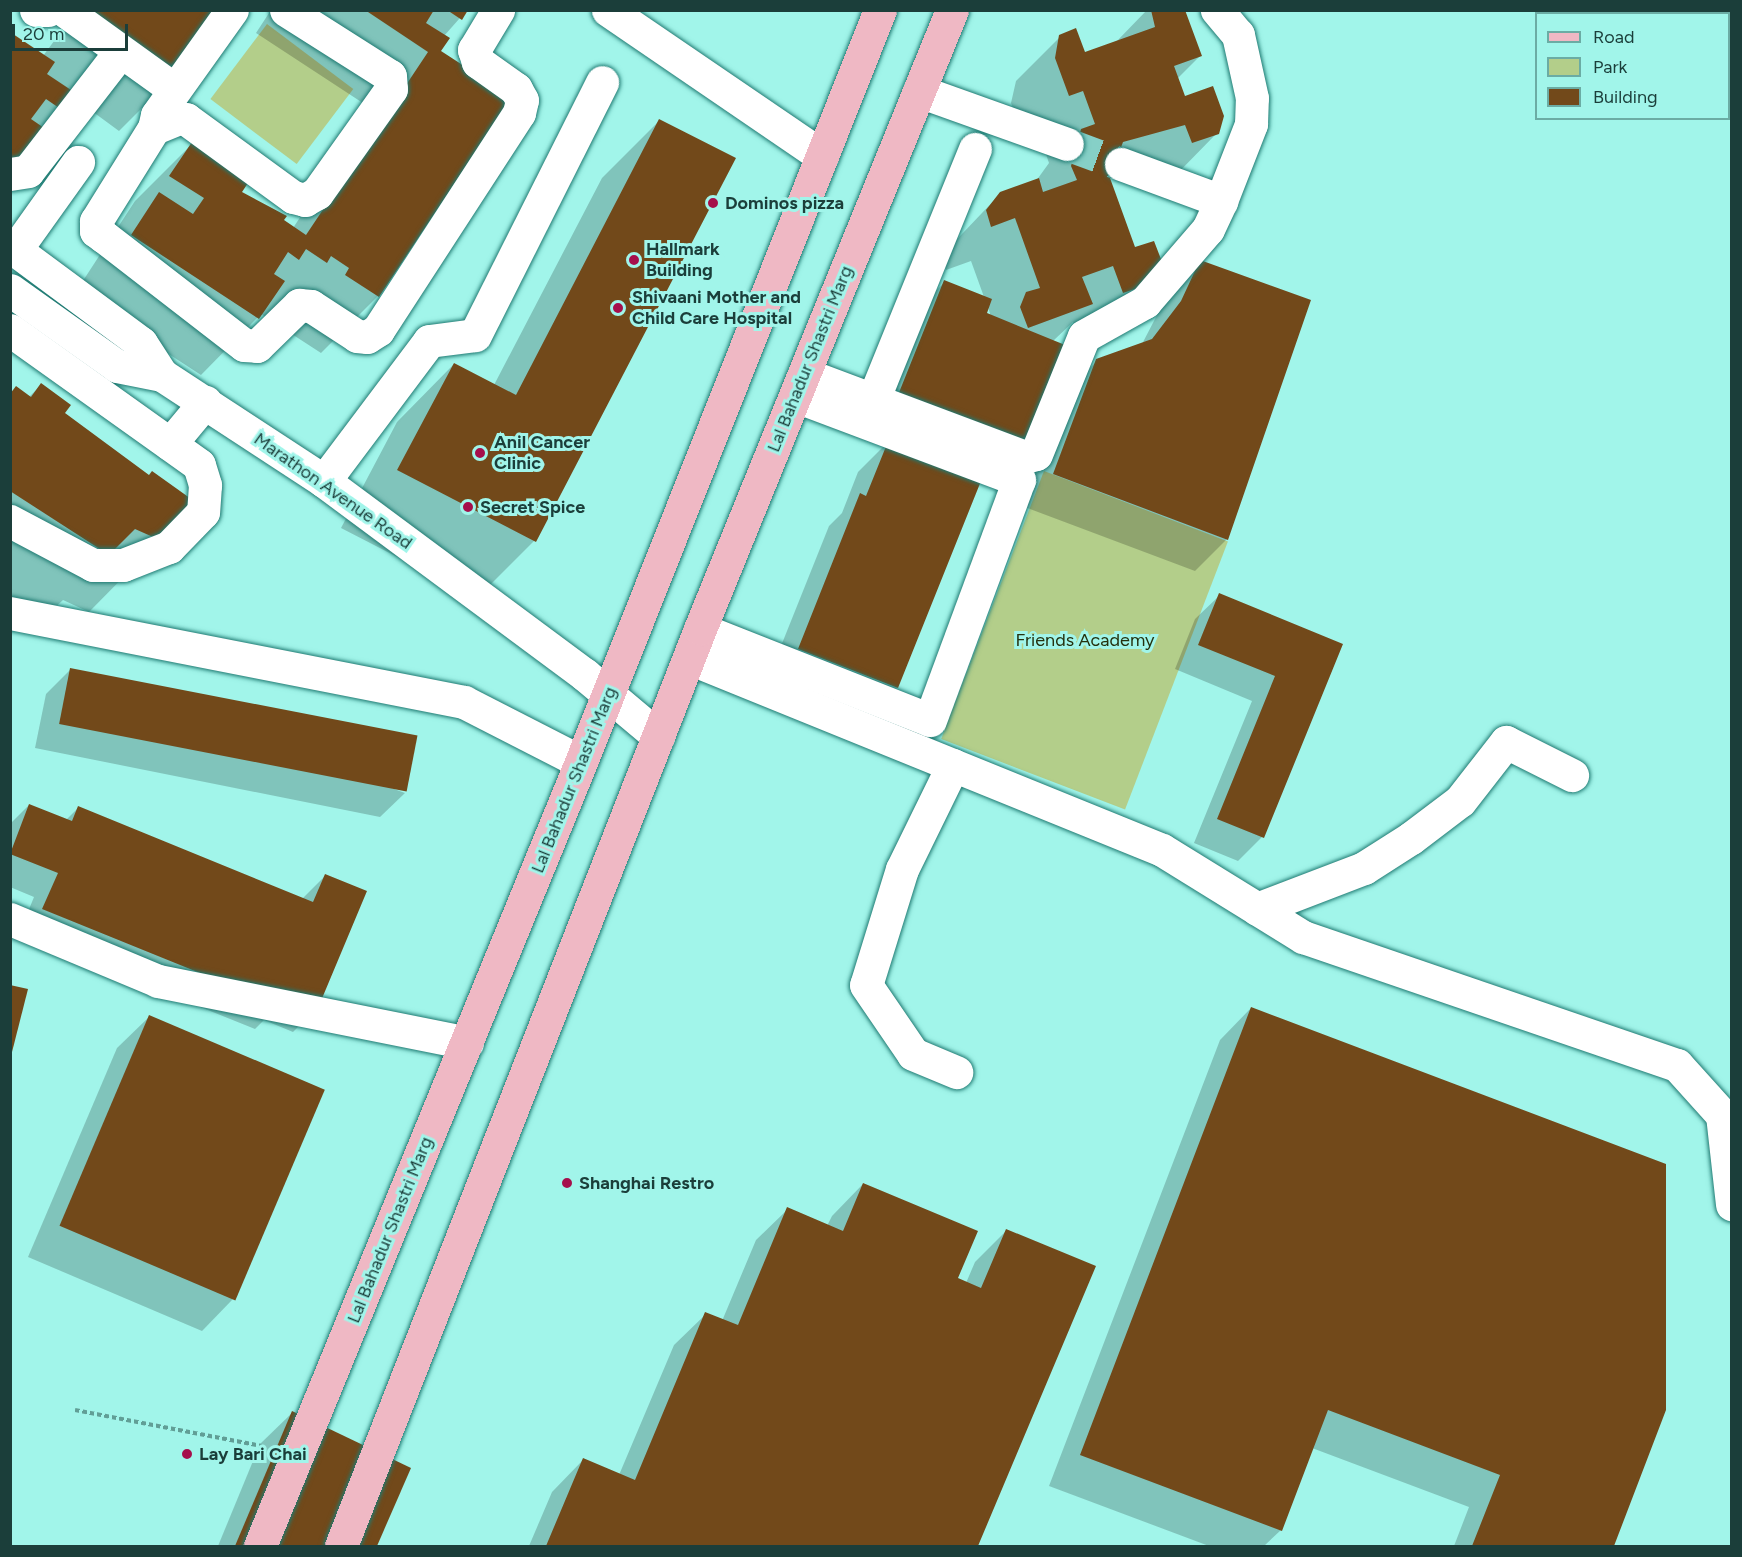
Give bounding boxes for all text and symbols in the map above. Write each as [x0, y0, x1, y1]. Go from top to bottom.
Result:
scale bar [15, 12, 130, 50]
legend [1535, 12, 1730, 120]
text: 20 m [23, 23, 64, 45]
text: Road [1593, 26, 1634, 48]
text: Park [1593, 56, 1627, 78]
text: Building [1593, 86, 1658, 108]
place label: Dominos pizza [725, 192, 844, 214]
marker: Dominos pizza [706, 196, 720, 210]
place label: Hallmark Building [646, 239, 720, 282]
marker: Hallmark Building [627, 253, 641, 267]
street label: Lal Bahadur Shastri Marg [763, 263, 857, 455]
place label: Shivaani Mother and Child Care Hospital [632, 287, 801, 330]
marker: Shivaani Mother and Child Care Hospital [609, 299, 627, 317]
street label: Marathon Avenue Road [250, 428, 416, 554]
place label: Anil Cancer Clinic [494, 432, 590, 474]
marker: Anil Cancer Clinic [471, 444, 489, 462]
place label: Secret Spice [480, 496, 585, 518]
marker: Secret Spice [461, 500, 475, 514]
park label: Friends Academy [1015, 629, 1155, 651]
street label: Lal Bahadur Shastri Marg [527, 684, 621, 876]
street label: Lal Bahadur Shastri Marg [343, 1134, 437, 1326]
place label: Shanghai Restro [579, 1172, 714, 1194]
marker: Shanghai Restro [560, 1176, 574, 1190]
place label: Lay Bari Chai [199, 1443, 307, 1465]
marker: Lay Bari Chai [180, 1447, 194, 1461]

